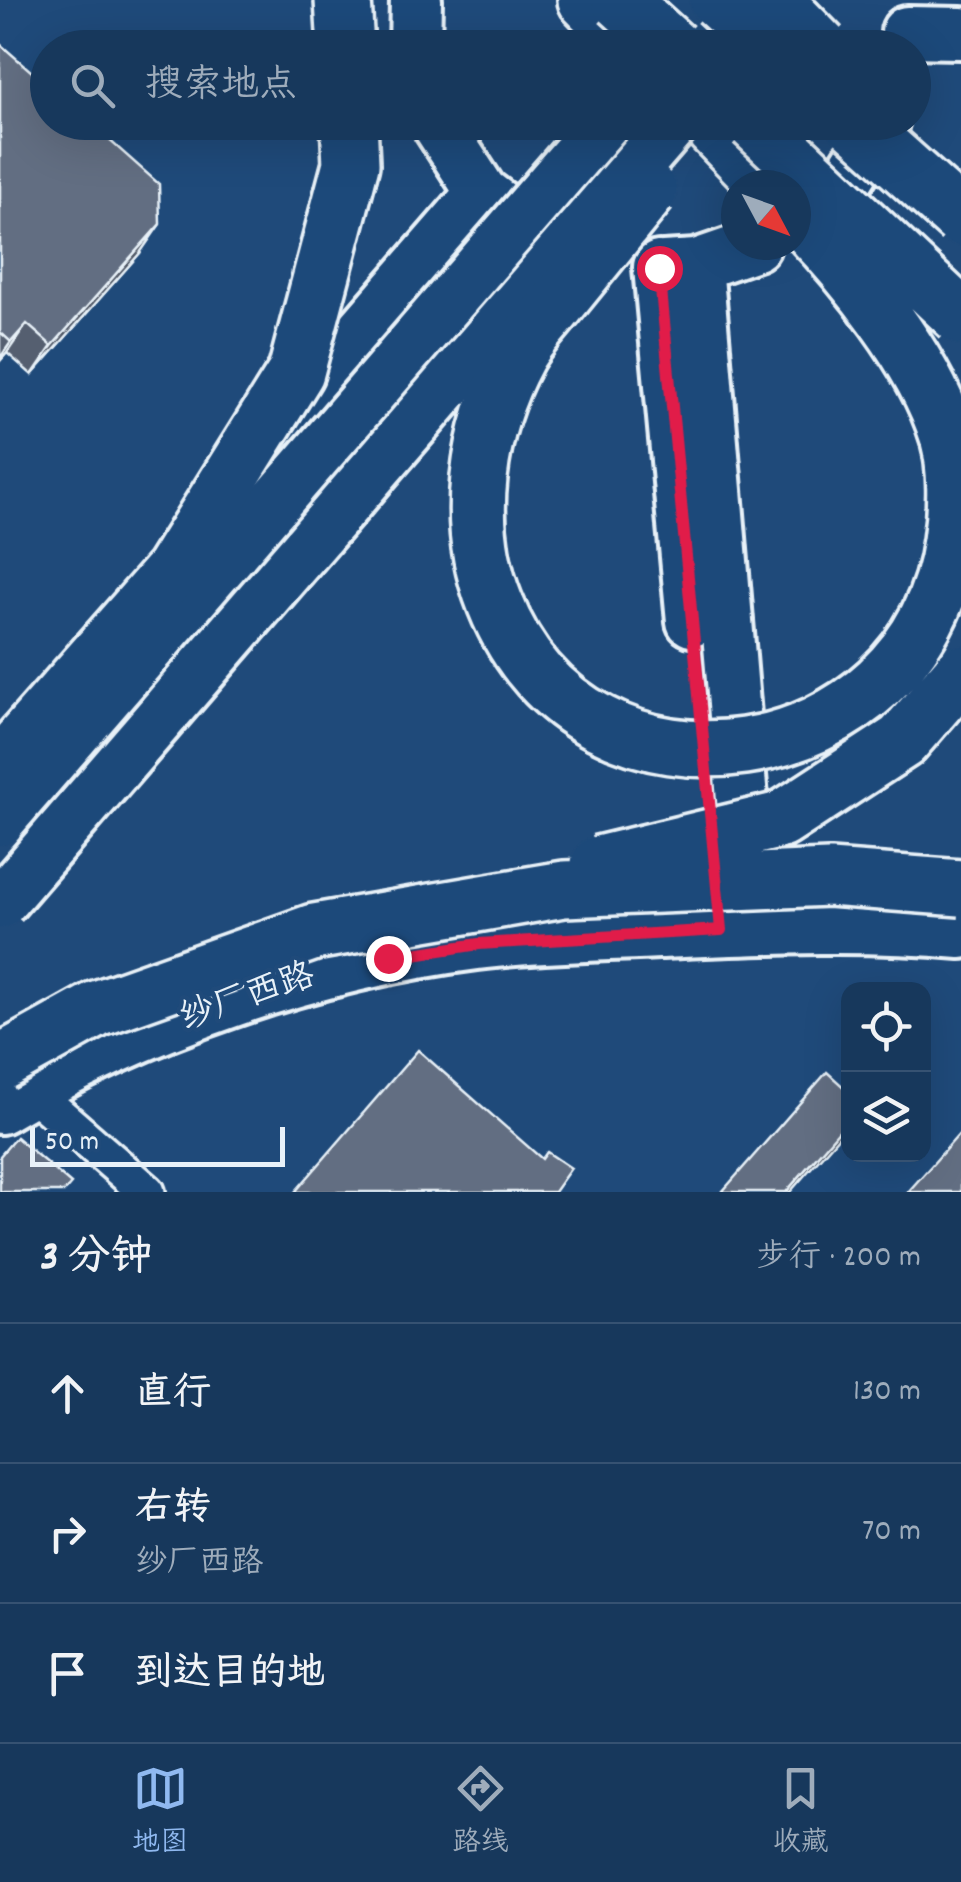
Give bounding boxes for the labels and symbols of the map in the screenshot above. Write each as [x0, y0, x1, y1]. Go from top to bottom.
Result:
north arrow [721, 170, 811, 260]
route start [637, 246, 683, 292]
route end [366, 936, 412, 982]
street label: 纱厂西路 [174, 953, 322, 1045]
scale bar [30, 1122, 285, 1166]

